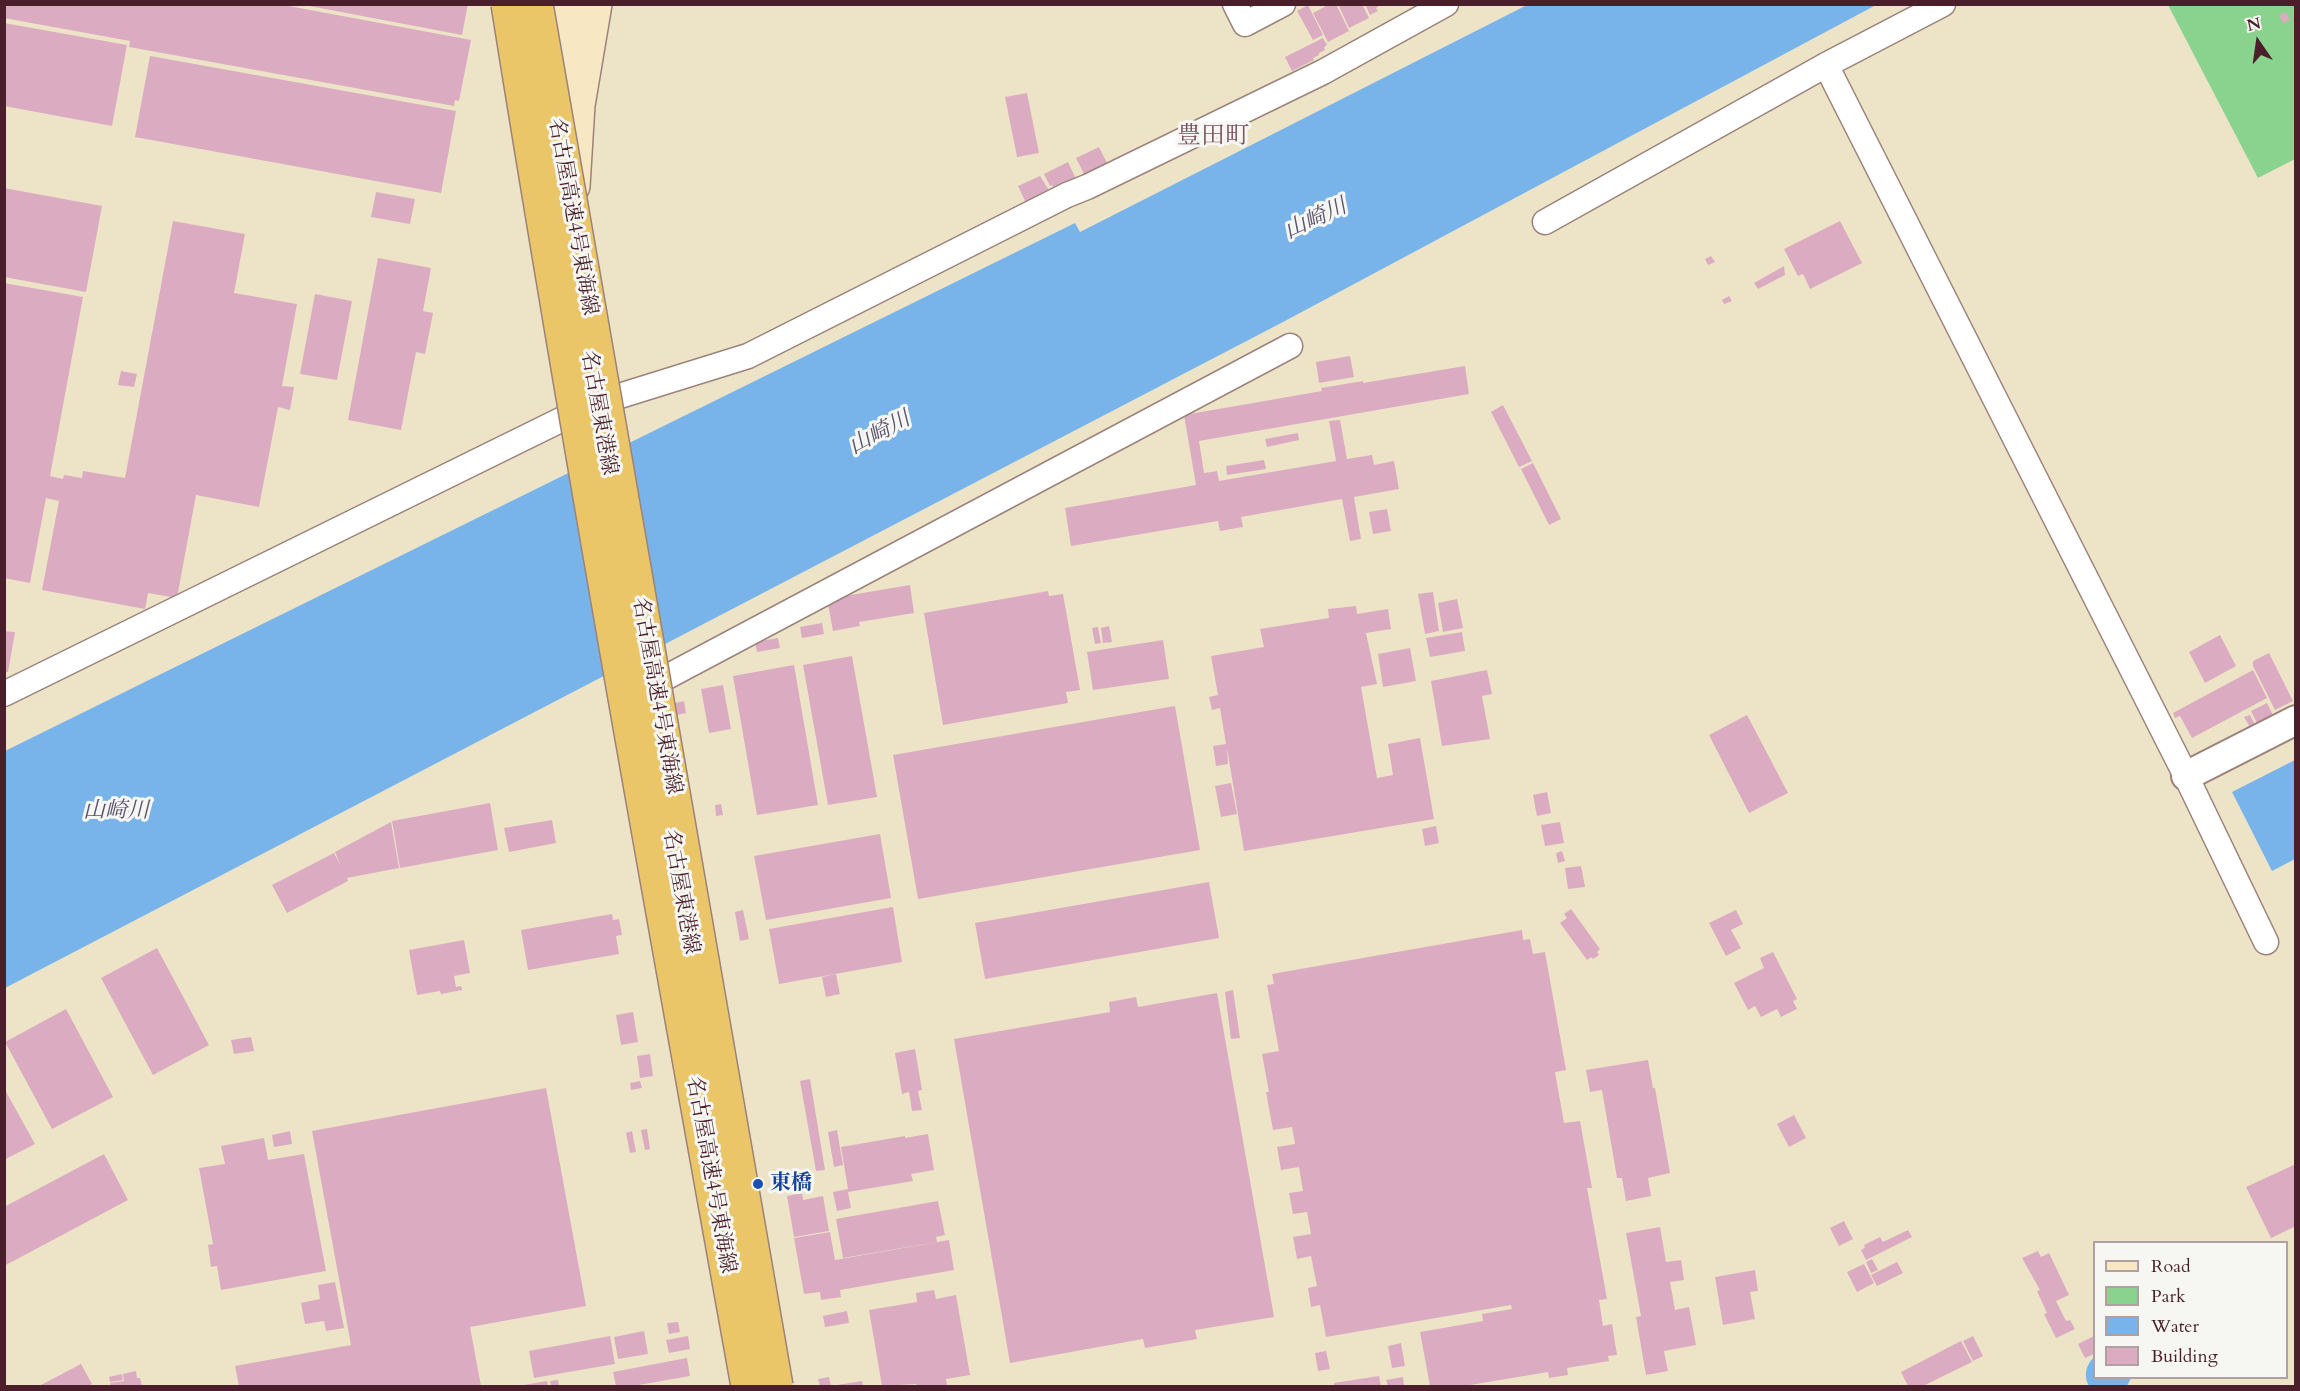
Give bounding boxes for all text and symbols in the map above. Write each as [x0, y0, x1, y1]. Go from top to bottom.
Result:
north arrow [2228, 12, 2288, 72]
text: N [2245, 12, 2263, 37]
street label: 名古屋高速4号東海線 [542, 116, 602, 318]
district label: 豊田町 [1177, 123, 1249, 151]
water label: 山崎川 [1281, 194, 1351, 246]
street label: 名古屋東港線 [575, 349, 621, 477]
water label: 山崎川 [845, 407, 915, 461]
street label: 名古屋高速4号東海線 [626, 595, 686, 797]
water label: 山崎川 [83, 799, 149, 825]
street label: 名古屋東港線 [657, 828, 703, 956]
street label: 名古屋高速4号東海線 [680, 1074, 740, 1276]
place label: 東橋 [770, 1171, 812, 1197]
marker: 東橋 [751, 1177, 765, 1191]
legend [2093, 1241, 2288, 1379]
text: Road [2151, 1254, 2191, 1279]
text: Park [2151, 1284, 2186, 1309]
text: Water [2151, 1314, 2199, 1339]
text: Building [2151, 1344, 2218, 1369]

